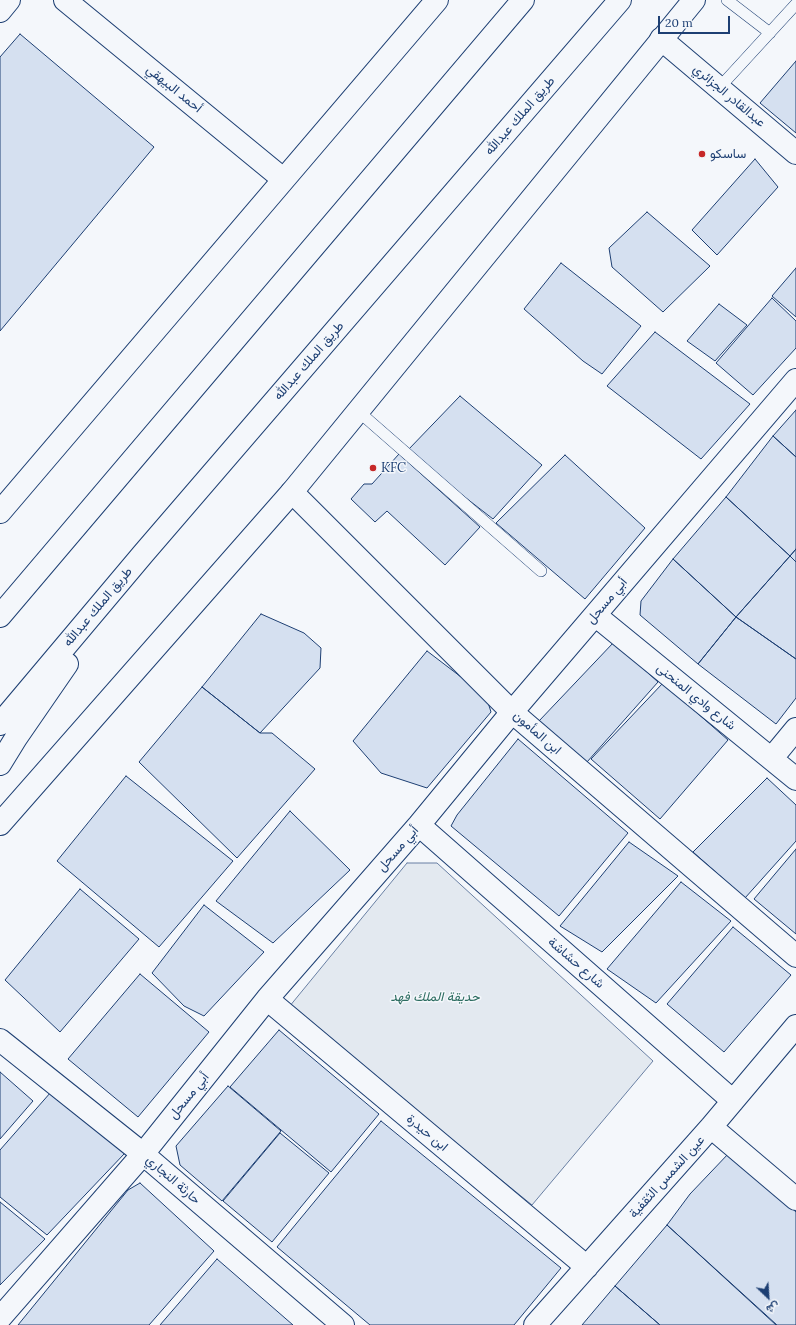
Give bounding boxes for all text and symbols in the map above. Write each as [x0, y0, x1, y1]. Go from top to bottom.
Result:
scale bar [660, 8, 732, 34]
text: 20 m [665, 15, 693, 30]
street label: عبدالقادر الجزائري [690, 61, 768, 131]
street label: أحمد البيهقي [143, 62, 205, 116]
street label: طريق الملك عبدالله [482, 73, 558, 159]
place label: ساسكو [710, 146, 746, 162]
marker: ساسكو [697, 149, 707, 159]
street label: طريق الملك عبدالله [271, 318, 347, 404]
place label: KFC [381, 460, 406, 476]
marker: KFC [368, 463, 378, 473]
street label: طريق الملك عبدالله [60, 564, 136, 650]
street label: أبي مسحل [583, 575, 631, 627]
street label: شارع وادي المنحنى [653, 660, 739, 734]
street label: ابن المأمون [510, 708, 564, 758]
street label: أبي مسحل [374, 823, 422, 875]
street label: شارع حشاشة [545, 934, 607, 992]
park label: حديقة الملك فهد [390, 989, 480, 1005]
street label: أبي مسحل [166, 1070, 212, 1122]
street label: ابن حيدرة [403, 1111, 451, 1155]
street label: عين الشمس الثقفية [626, 1133, 708, 1221]
street label: حارثة النجاري [143, 1152, 203, 1208]
north arrow [748, 1277, 788, 1317]
text: ش [764, 1299, 782, 1317]

